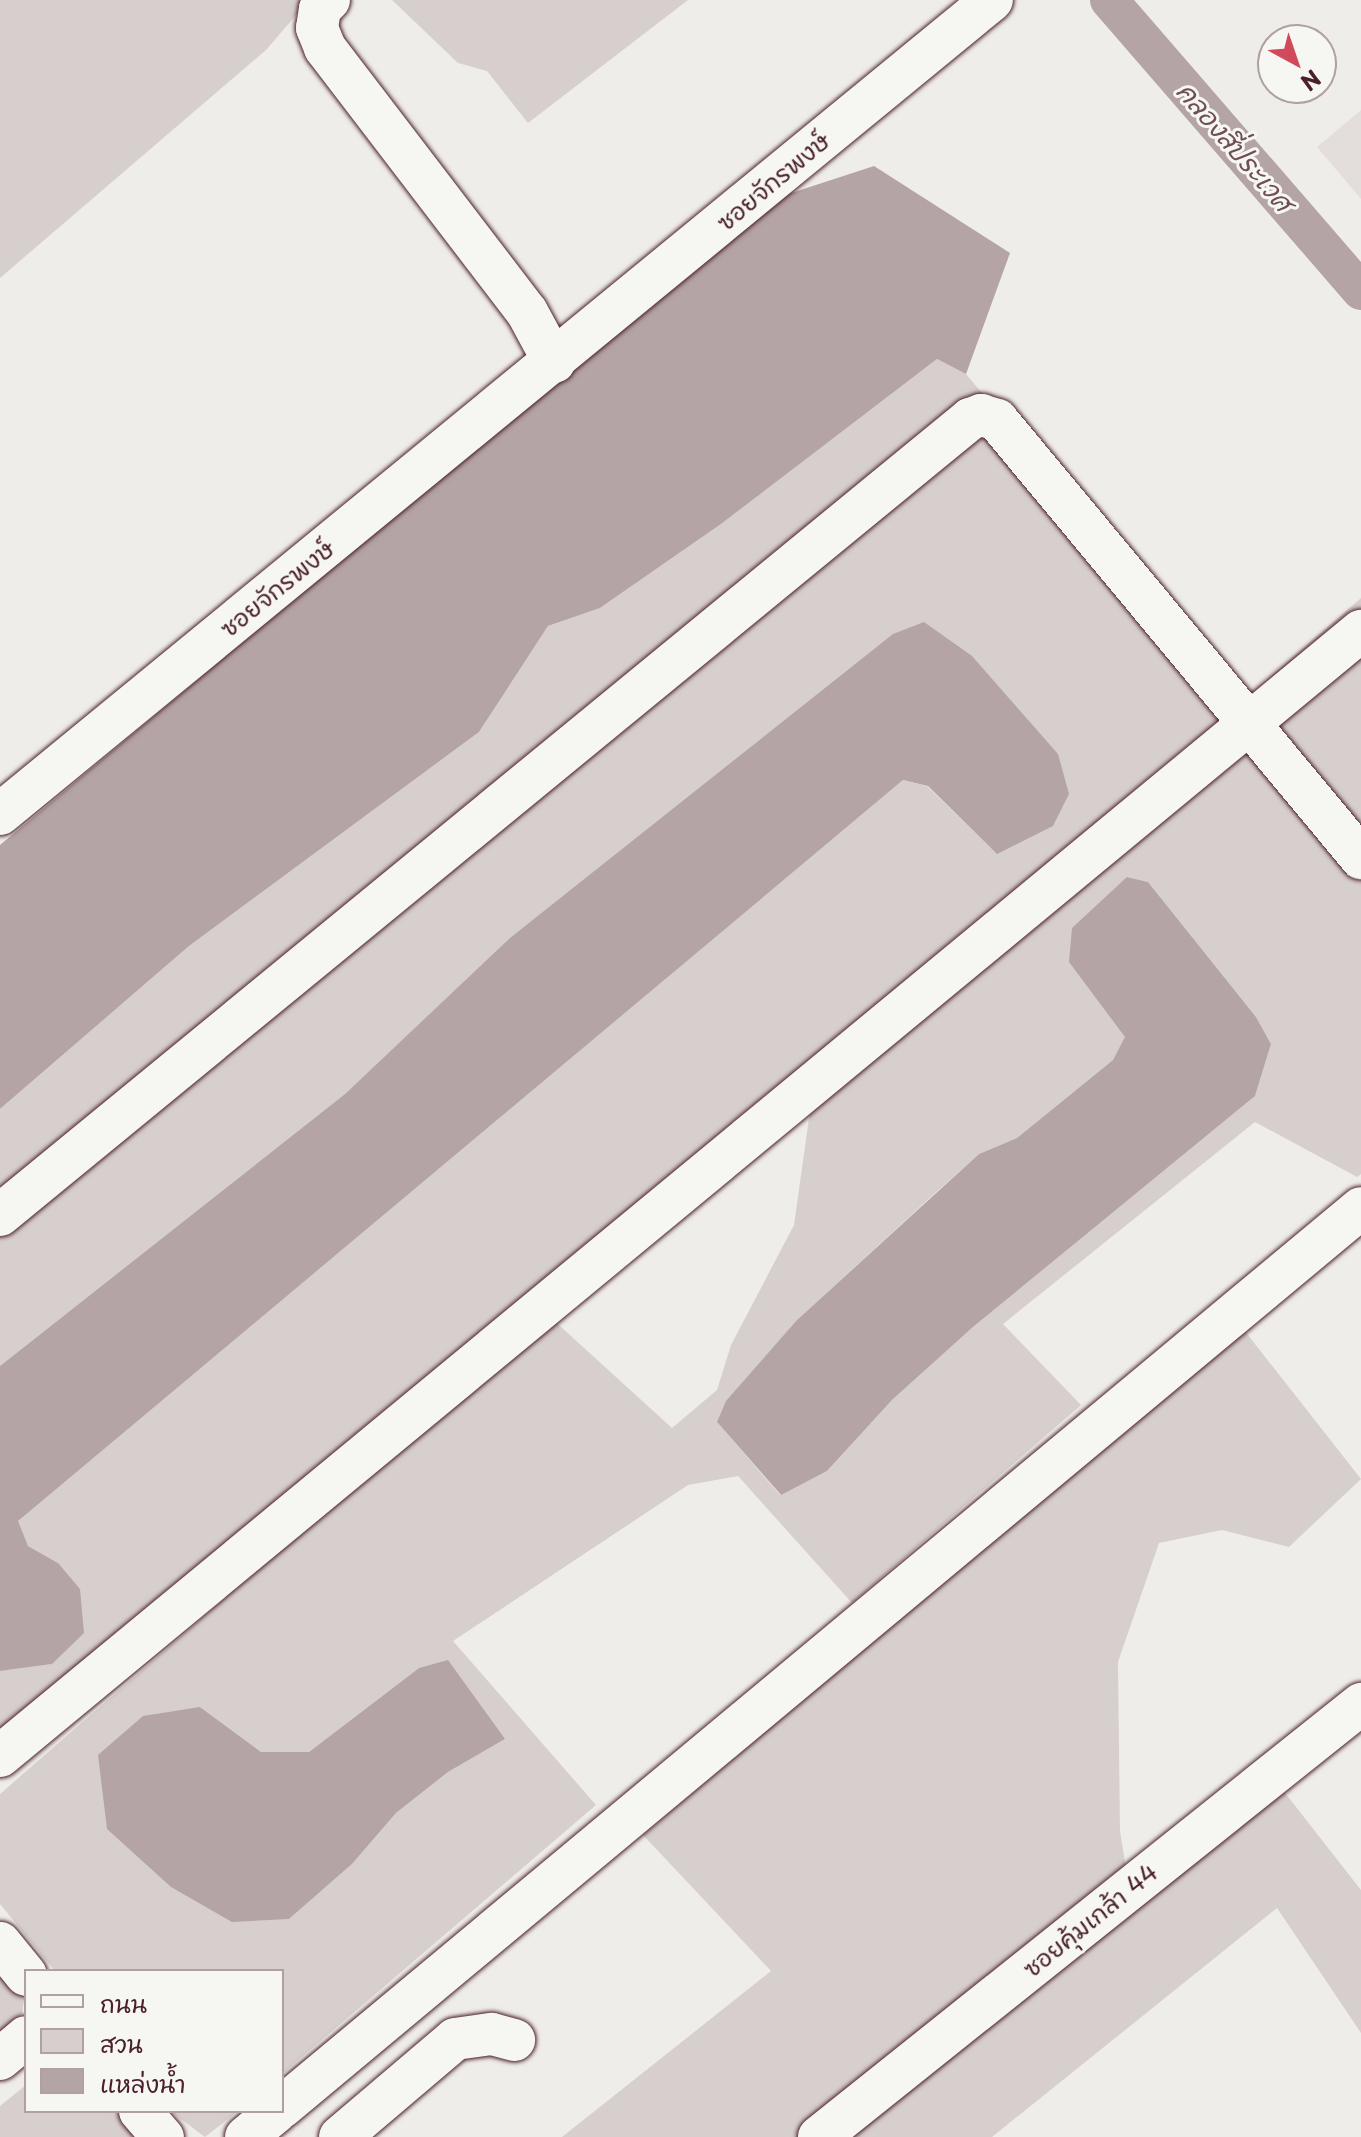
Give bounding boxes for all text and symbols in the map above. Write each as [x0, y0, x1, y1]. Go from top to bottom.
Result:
north arrow [1257, 24, 1337, 104]
text: N [1294, 63, 1329, 99]
water label: คลองสี่ประเวศ [1171, 75, 1299, 217]
street label: ซอยจักรพงษ์ [711, 126, 835, 236]
street label: ซอยจักรพงษ์ [214, 533, 340, 643]
street label: ซอยคุ้มเกล้า 44 [1017, 1857, 1163, 1983]
legend [24, 1969, 284, 2113]
text: ถนน [100, 1985, 147, 2021]
text: สวน [100, 2025, 143, 2061]
text: แหล่งน้ำ [100, 2065, 186, 2101]

